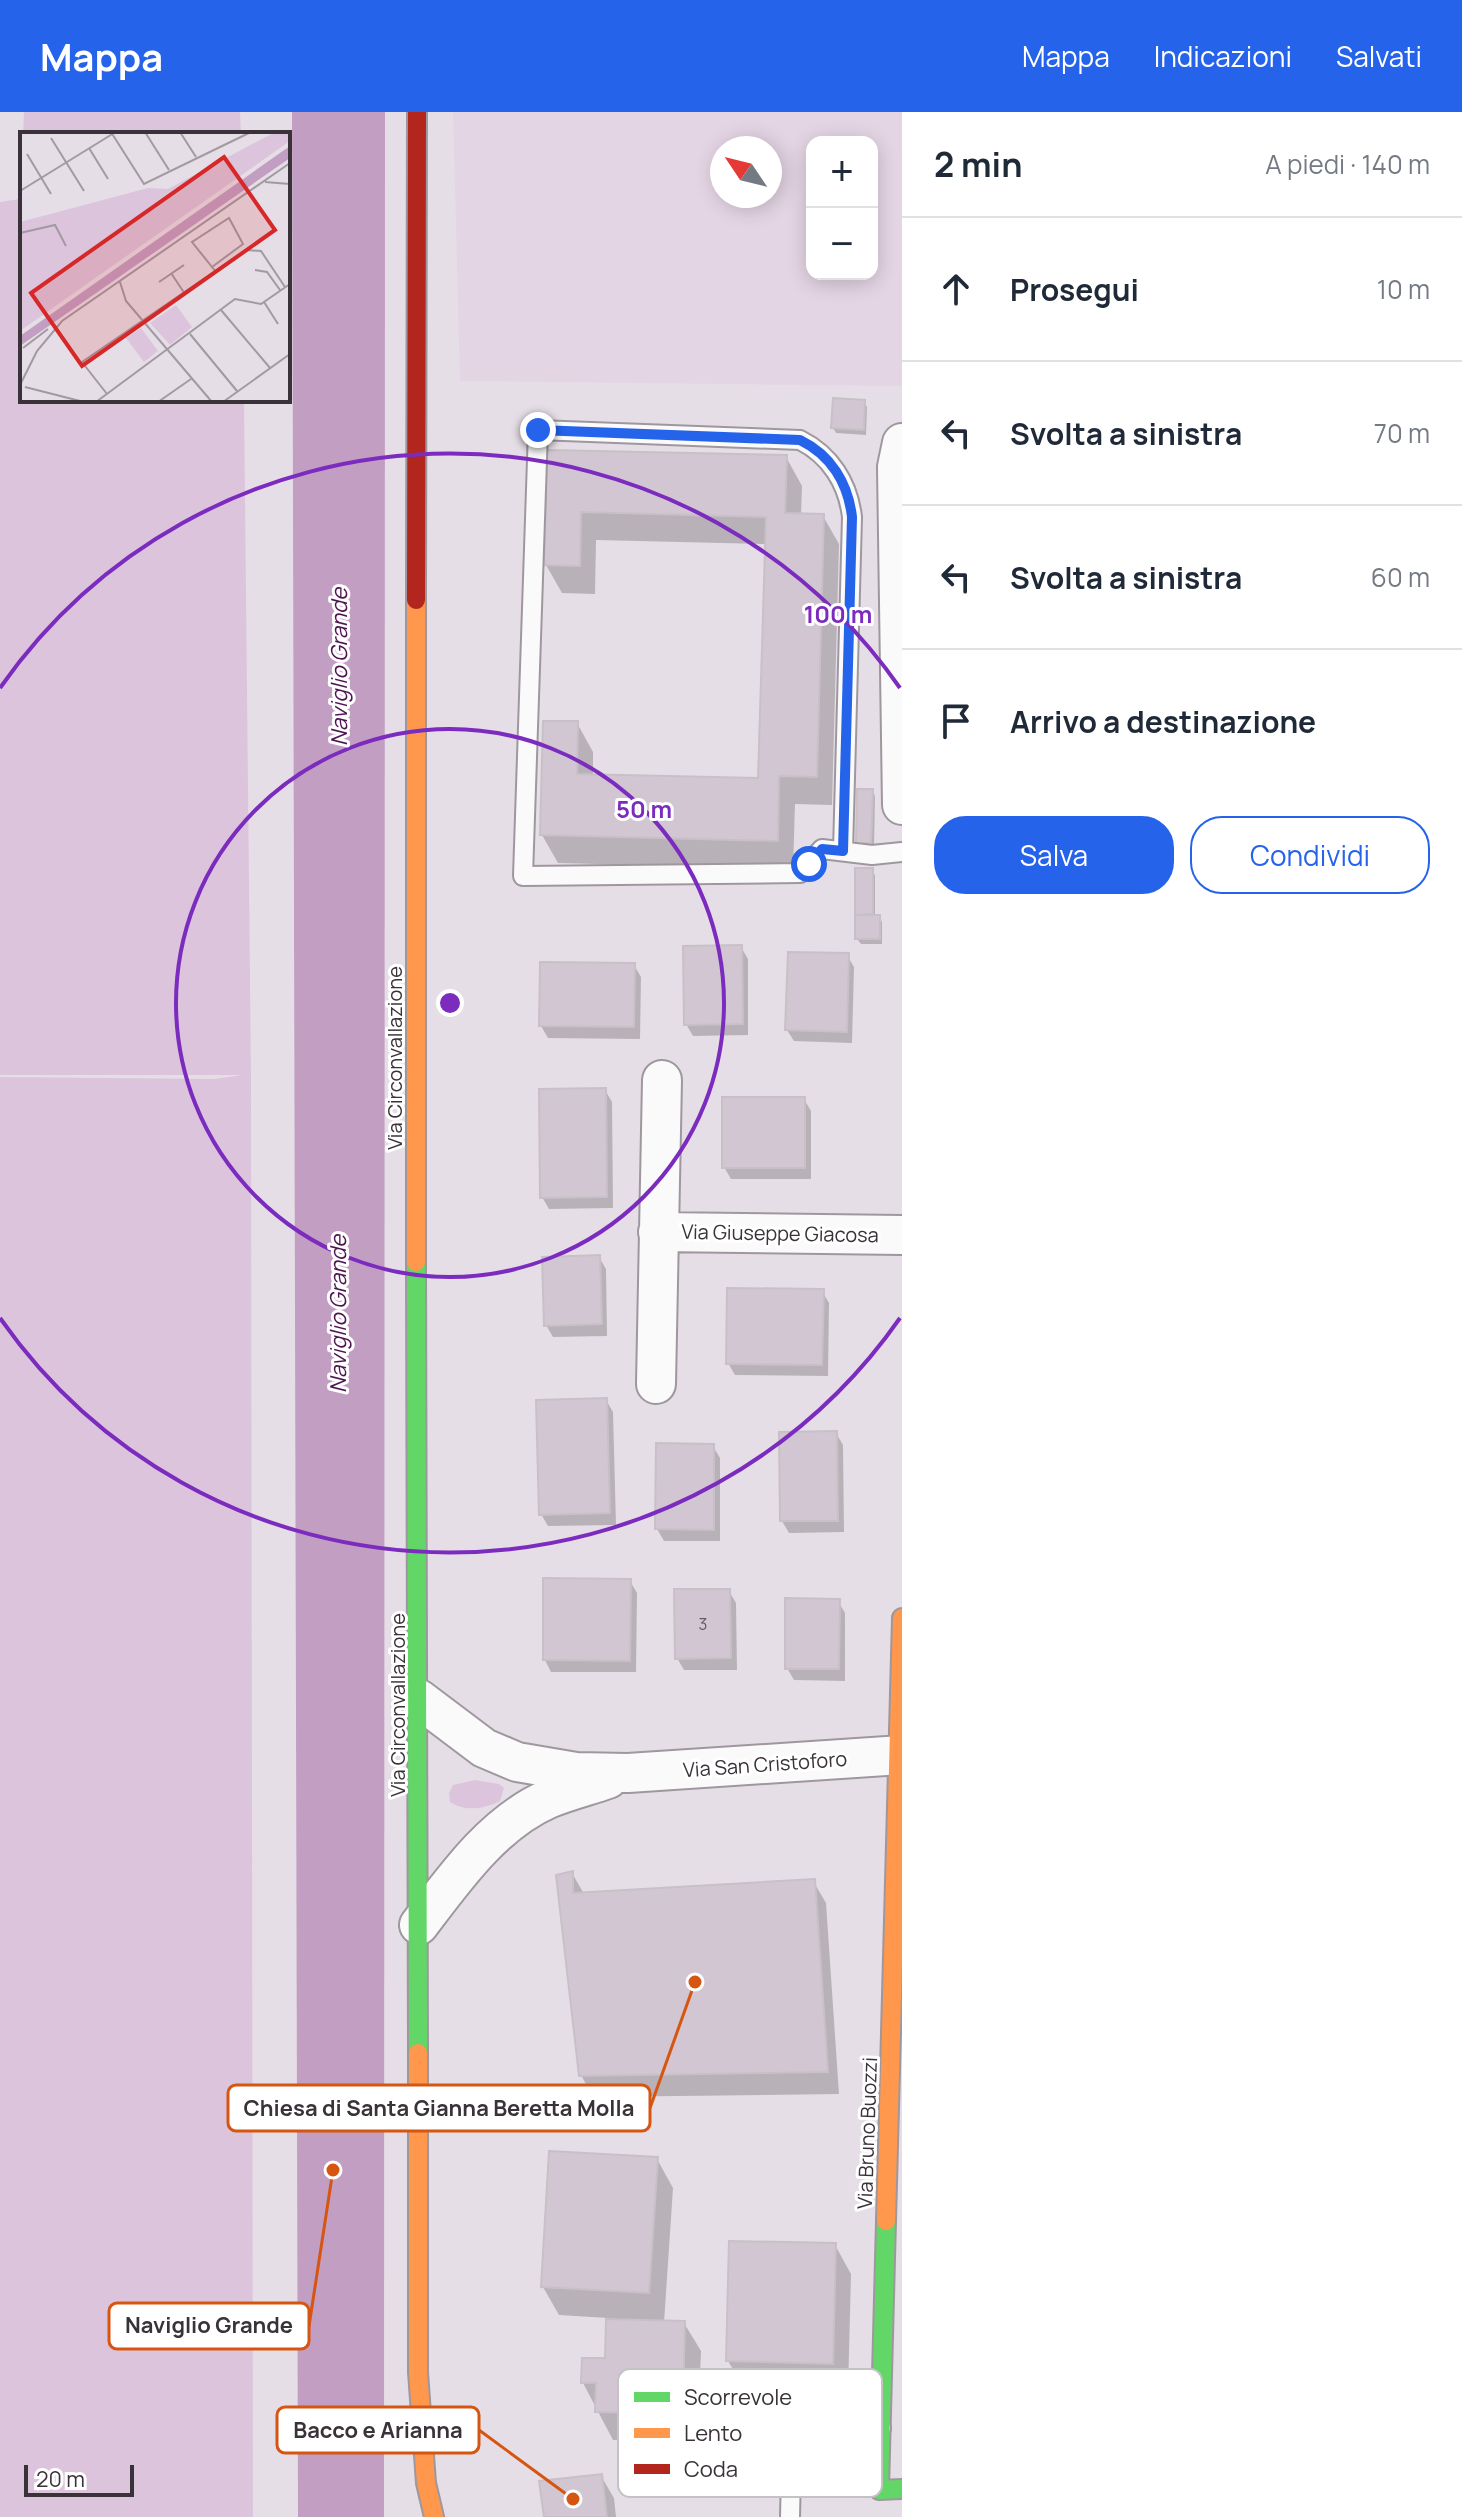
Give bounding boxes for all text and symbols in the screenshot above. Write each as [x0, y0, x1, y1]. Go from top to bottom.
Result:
text: Mappa [40, 30, 163, 82]
text: Mappa [1022, 37, 1110, 75]
text: Indicazioni [1154, 37, 1292, 75]
text: Salvati [1336, 37, 1422, 75]
inset map [20, 132, 290, 402]
north arrow [710, 136, 782, 208]
map controls [806, 136, 878, 280]
button: + [806, 136, 878, 208]
text: 2 min [934, 141, 1022, 187]
text: A piedi · 140 m [1265, 146, 1430, 182]
button: − [806, 208, 878, 280]
icon: ahead [934, 267, 978, 311]
text: Prosegui [1010, 269, 1139, 310]
text: 10 m [1377, 271, 1430, 307]
icon: left [934, 411, 978, 455]
route end [520, 412, 556, 448]
text: Svolta a sinistra [1010, 413, 1242, 454]
text: 70 m [1374, 415, 1430, 451]
icon: left [934, 555, 978, 599]
text: Svolta a sinistra [1010, 557, 1242, 598]
text: 60 m [1371, 559, 1430, 595]
water label: Naviglio Grande [324, 587, 354, 746]
text: 100 m [804, 597, 872, 630]
icon: arrive [934, 699, 978, 743]
text: Arrivo a destinazione [1010, 701, 1316, 742]
text: 50 m [616, 792, 672, 825]
button: Salva [934, 816, 1174, 894]
button: Condividi [1190, 816, 1430, 894]
route start [791, 846, 827, 882]
street label: Via Circonvallazione [381, 966, 408, 1150]
centre of rings [436, 989, 464, 1017]
street label: Via Giuseppe Giacosa [681, 1218, 879, 1248]
water label: Naviglio Grande [323, 1234, 353, 1393]
street label: Via Circonvallazione [384, 1613, 411, 1797]
house number: 3 [699, 1613, 707, 1635]
street label: Via San Cristoforo [682, 1745, 848, 1783]
street label: Via Bruno Buozzi [851, 2057, 883, 2209]
callout: Chiesa di Santa Gianna Beretta Molla [228, 2085, 650, 2131]
text: Chiesa di Santa Gianna Beretta Molla [244, 2093, 634, 2123]
callout: Naviglio Grande [109, 2303, 309, 2349]
text: Naviglio Grande [125, 2310, 293, 2340]
legend [618, 2369, 882, 2497]
text: Scorrevole [684, 2382, 792, 2412]
callout: Bacco e Arianna [277, 2407, 479, 2453]
text: Bacco e Arianna [293, 2415, 463, 2445]
text: Lento [684, 2418, 742, 2448]
text: Coda [684, 2454, 738, 2484]
scale bar [24, 2461, 134, 2497]
text: 20 m [36, 2464, 85, 2494]

